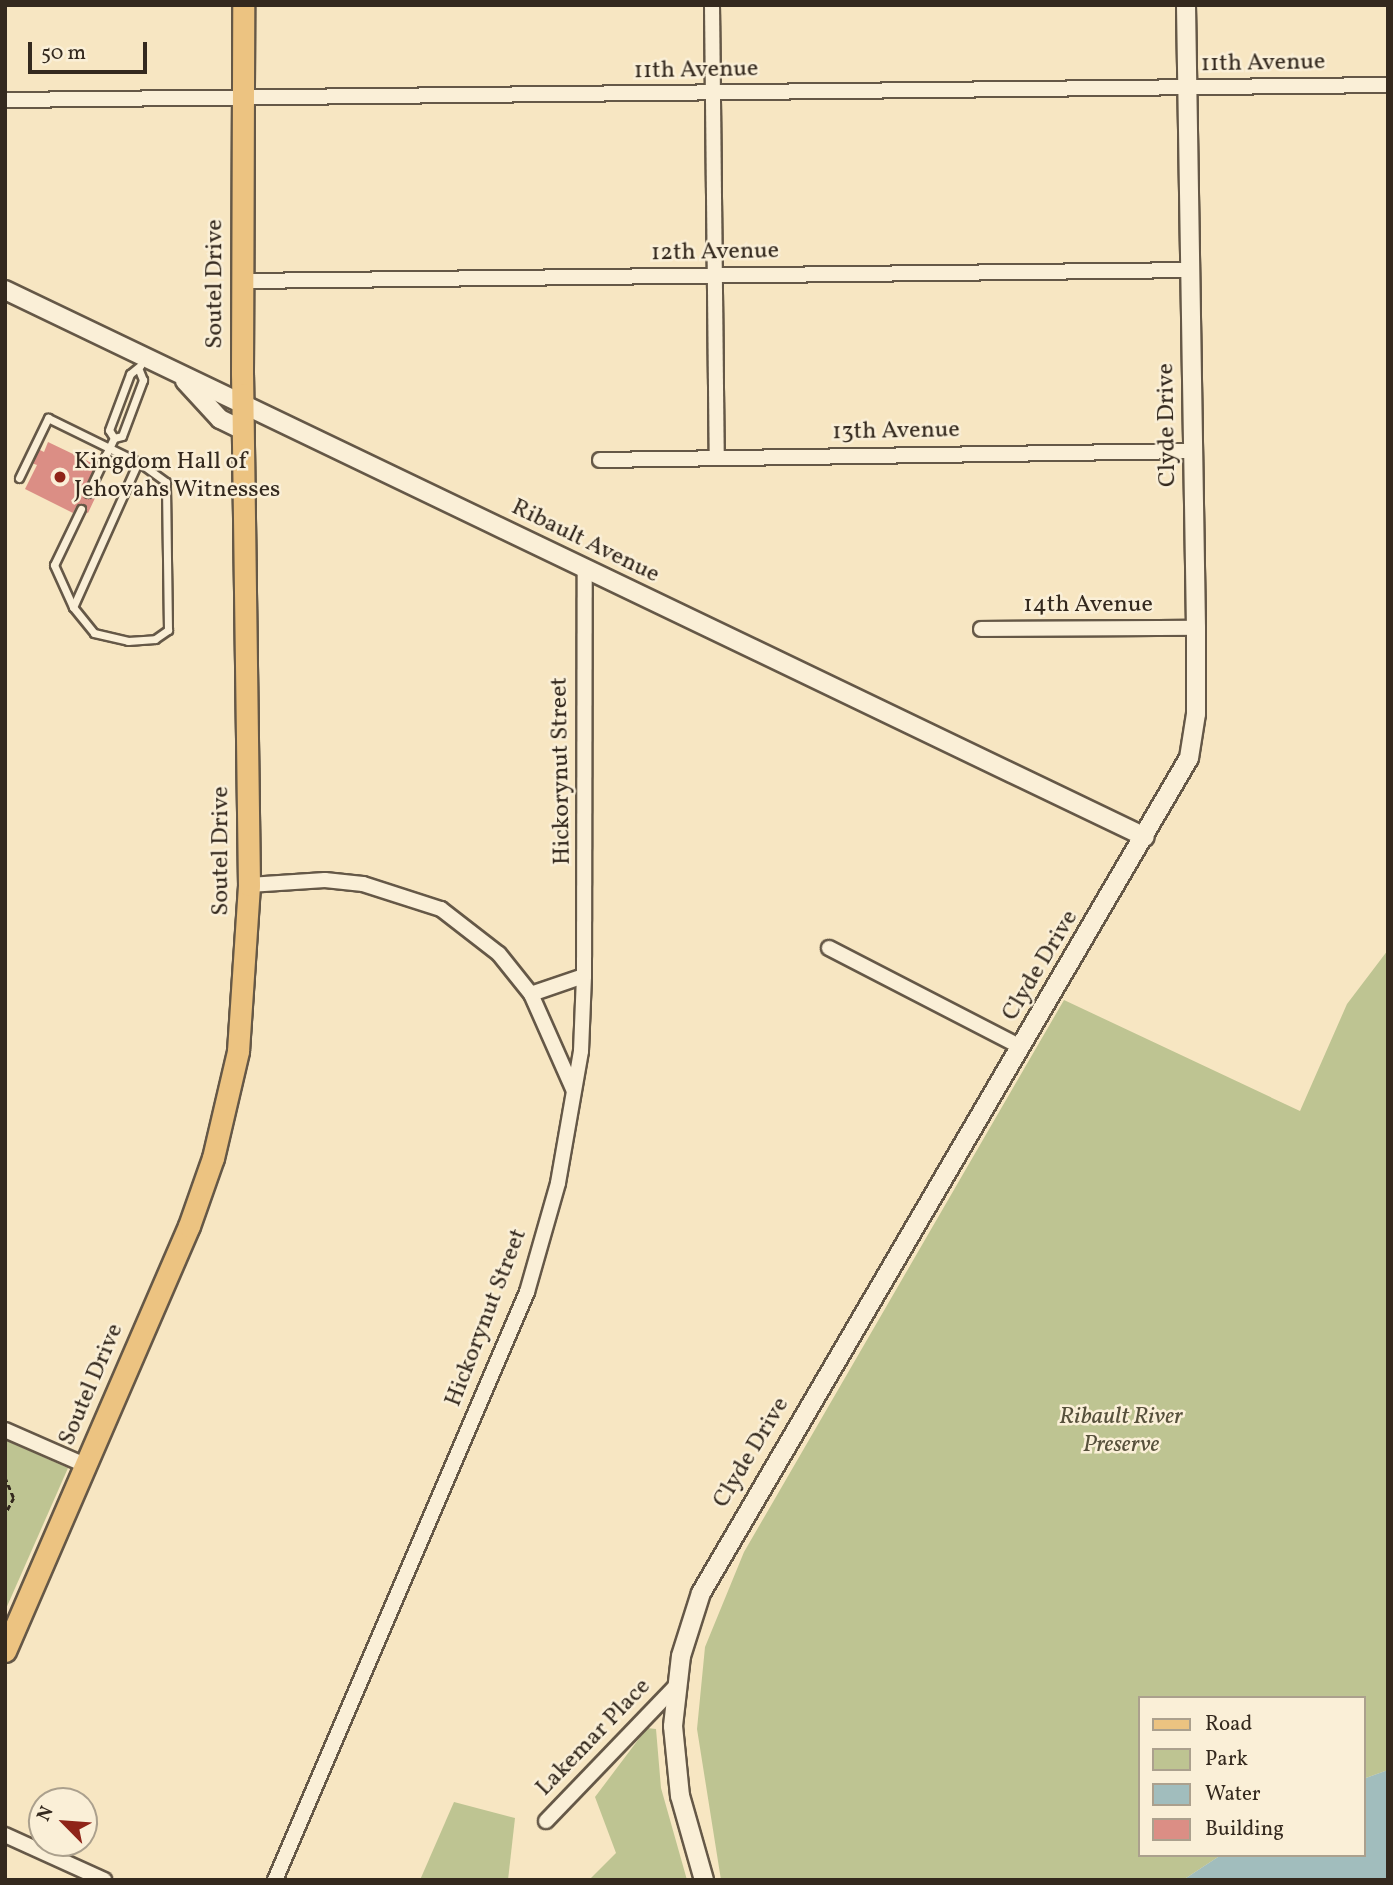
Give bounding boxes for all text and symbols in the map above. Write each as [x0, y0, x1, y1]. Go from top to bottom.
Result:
scale bar [32, 28, 150, 72]
text: 50 m [41, 39, 86, 68]
street label: 11th Avenue [1200, 49, 1326, 79]
street label: 11th Avenue [633, 56, 759, 86]
street label: Soutel Drive [202, 219, 230, 349]
street label: 12th Avenue [651, 237, 779, 269]
street label: Clyde Drive [1153, 363, 1183, 487]
street label: 13th Avenue [832, 416, 960, 448]
place label: Kingdom Hall of Jehovahs Witnesses [74, 449, 281, 505]
marker: Kingdom Hall of Jehovahs Witnesses [52, 469, 68, 485]
street label: Ribault Avenue [506, 494, 664, 590]
street label: 14th Avenue [1023, 592, 1153, 620]
street label: Hickorynut Street [546, 677, 578, 865]
street label: Soutel Drive [208, 786, 236, 916]
street label: Clyde Drive [997, 905, 1085, 1027]
street label: Hickorynut Street [440, 1225, 534, 1411]
street label: Soutel Drive [53, 1320, 131, 1450]
street label: Clyde Drive [708, 1392, 796, 1514]
park label: Ribault River Preserve [1059, 1404, 1183, 1460]
street label: Lakemar Place [531, 1673, 657, 1803]
legend [1138, 1696, 1365, 1857]
text: Road [1205, 1710, 1252, 1739]
text: Park [1205, 1745, 1248, 1774]
text: Water [1205, 1780, 1261, 1809]
north arrow [28, 1787, 98, 1857]
text: N [31, 1802, 60, 1826]
text: Building [1205, 1815, 1284, 1844]

